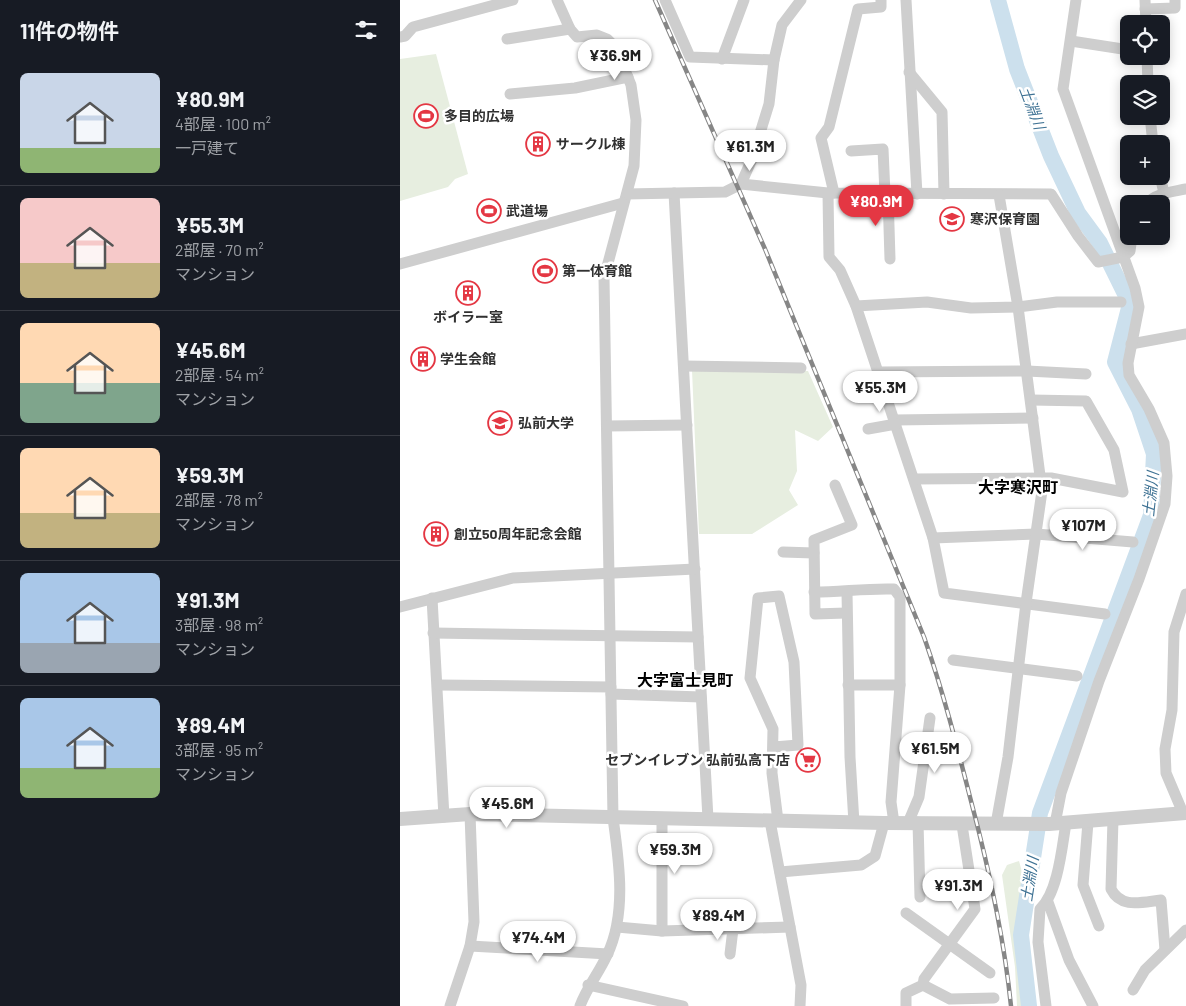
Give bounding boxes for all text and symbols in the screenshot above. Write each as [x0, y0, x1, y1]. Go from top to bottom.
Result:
map controls [1120, 15, 1170, 245]
button: locate [1120, 15, 1170, 65]
icon: filters [352, 16, 380, 44]
text: 11件の物件 [20, 18, 119, 43]
pin: ¥36.9M [574, 38, 656, 81]
text: ¥36.9M [589, 45, 641, 64]
button: layers [1120, 75, 1170, 125]
water label: 土淵川 [1016, 83, 1050, 134]
text: ¥80.9M [175, 86, 245, 111]
icon: home [60, 93, 120, 153]
sports icon: 多目的広場 [413, 103, 439, 129]
place label: 多目的広場 [444, 107, 514, 124]
text: 4部屋 · 100 m² [175, 114, 271, 133]
pin: ¥61.3M [709, 130, 791, 172]
building icon: サークル棟 [525, 131, 551, 157]
place label: サークル棟 [556, 135, 626, 152]
button: + [1120, 135, 1170, 185]
text: ¥61.3M [725, 136, 775, 155]
text: 一戸建て [175, 138, 239, 157]
pin: ¥80.9M [835, 184, 917, 227]
text: ¥80.9M [849, 191, 903, 210]
button: − [1120, 195, 1170, 245]
sports icon: 武道場 [476, 198, 502, 224]
place label: 武道場 [506, 202, 548, 219]
school or university icon: 寒沢保育園 [939, 206, 965, 232]
place label: 寒沢保育園 [970, 210, 1040, 227]
text: ¥55.3M [175, 212, 244, 237]
icon: home [60, 218, 120, 278]
text: 2部屋 · 70 m² [175, 240, 264, 259]
sports icon: 第一体育館 [532, 258, 558, 284]
place label: 第一体育館 [562, 262, 632, 279]
text: マンション [175, 264, 255, 283]
building icon: ボイラー室 [455, 280, 481, 306]
place label: ボイラー室 [433, 308, 503, 325]
text: ¥45.6M [175, 337, 245, 362]
icon: home [60, 343, 120, 403]
building icon: 学生会館 [410, 346, 436, 372]
place label: 学生会館 [440, 350, 496, 367]
text: 2部屋 · 54 m² [175, 365, 264, 384]
pin: ¥55.3M [839, 370, 921, 413]
text: ¥55.3M [854, 377, 906, 396]
text: マンション [175, 389, 255, 408]
school or university icon: 弘前大学 [487, 410, 513, 436]
place label: 弘前大学 [518, 414, 574, 431]
text: ¥59.3M [175, 462, 244, 487]
icon: home [60, 468, 120, 528]
water label: 土淵川 [1139, 469, 1162, 517]
district label: 大字寒沢町 [978, 477, 1058, 496]
text: 2部屋 · 78 m² [175, 490, 263, 509]
pin: ¥107M [1048, 508, 1118, 551]
text: マンション [175, 514, 255, 533]
text: ¥107M [1060, 515, 1106, 534]
building icon: 創立50周年記念会館 [423, 521, 449, 547]
place label: 創立50周年記念会館 [454, 525, 582, 542]
text: ¥91.3M [175, 587, 240, 612]
icon: home [60, 593, 120, 653]
text: 3部屋 · 98 m² [175, 615, 263, 634]
text: マンション [175, 639, 255, 658]
district label: 大字富士見町 [637, 670, 733, 689]
text: ¥89.4M [175, 712, 245, 737]
icon: home [60, 718, 120, 778]
pin: ¥61.5M [894, 732, 976, 774]
text: ¥61.5M [910, 738, 960, 757]
text: 3部屋 · 95 m² [175, 740, 263, 759]
supermarket icon: セブンイレブン 弘前弘高下店 [795, 747, 821, 773]
place label: セブンイレブン 弘前弘高下店 [605, 751, 790, 768]
text: マンション [175, 764, 255, 783]
pin: ¥45.6M [466, 786, 548, 829]
text: ¥45.6M [480, 793, 534, 812]
pin: ¥59.3M [634, 832, 716, 875]
text: ¥59.3M [649, 839, 701, 858]
water label: 土淵川 [1017, 853, 1042, 902]
pin: ¥91.3M [917, 868, 999, 911]
text: ¥91.3M [933, 875, 983, 894]
pin: ¥89.4M [677, 898, 759, 941]
text: ¥89.4M [691, 905, 745, 924]
pin: ¥74.4M [497, 920, 579, 963]
text: ¥74.4M [511, 927, 565, 946]

